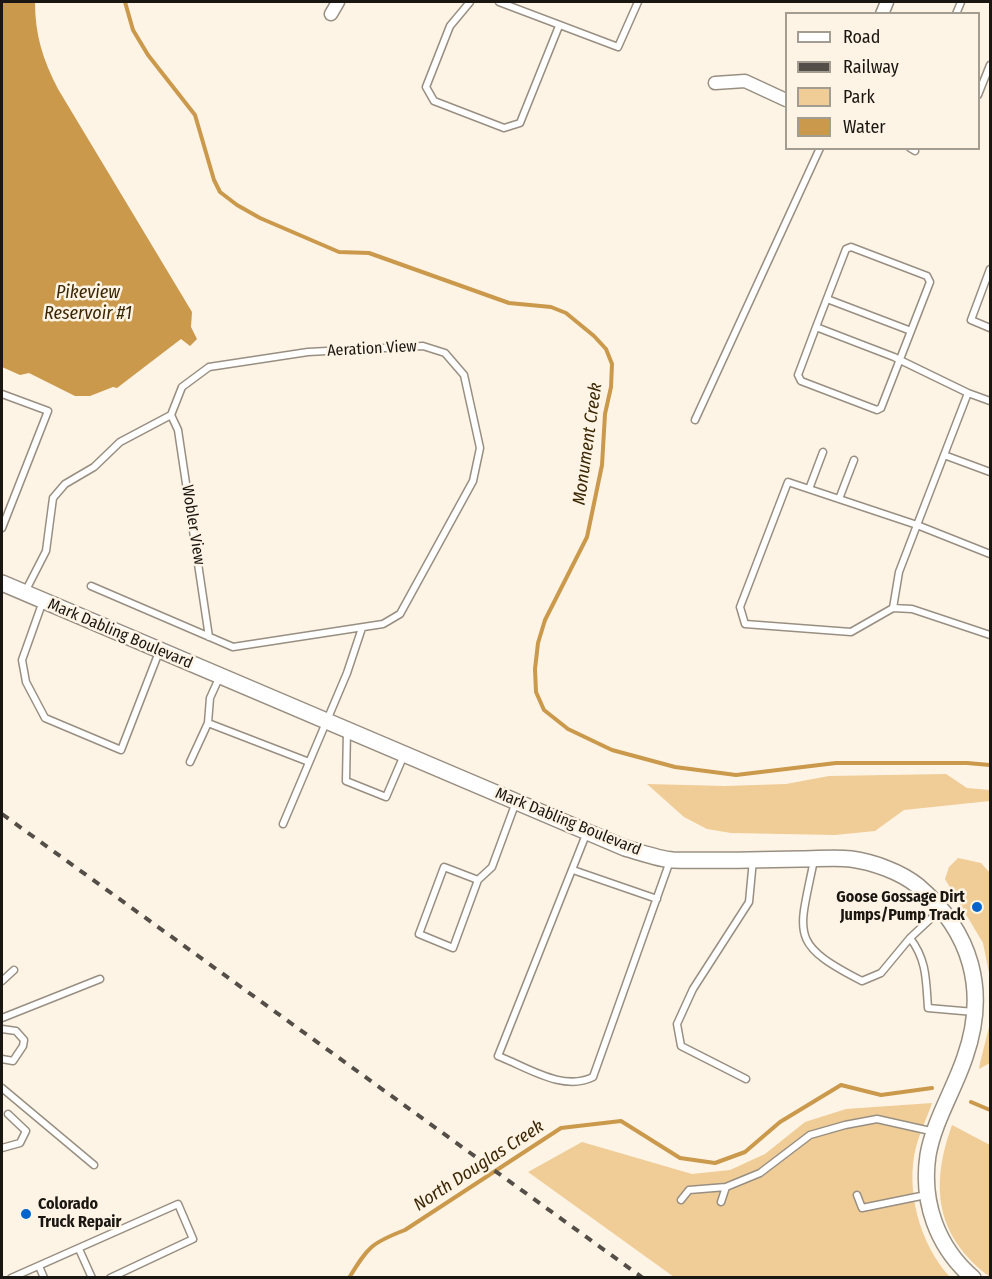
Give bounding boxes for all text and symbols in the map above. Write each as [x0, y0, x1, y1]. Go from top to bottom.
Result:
legend [785, 12, 980, 150]
text: Road [843, 26, 880, 48]
text: Railway [843, 56, 899, 78]
text: Park [843, 86, 875, 108]
text: Water [843, 116, 886, 138]
water label: Pikeview Reservoir #1 [44, 282, 132, 324]
street label: Aeration View [327, 337, 417, 361]
water label: Monument Creek [569, 382, 607, 506]
street label: Wobler View [177, 484, 209, 566]
street label: Mark Dabling Boulevard [45, 595, 195, 673]
street label: Mark Dabling Boulevard [492, 784, 644, 860]
place label: Goose Gossage Dirt Jumps/Pump Track [836, 888, 965, 926]
marker: Goose Gossage Dirt Jumps/Pump Track [970, 900, 984, 914]
water label: North Douglas Creek [410, 1116, 548, 1216]
place label: Colorado Truck Repair [38, 1195, 121, 1233]
marker: Colorado Truck Repair [19, 1207, 33, 1221]

